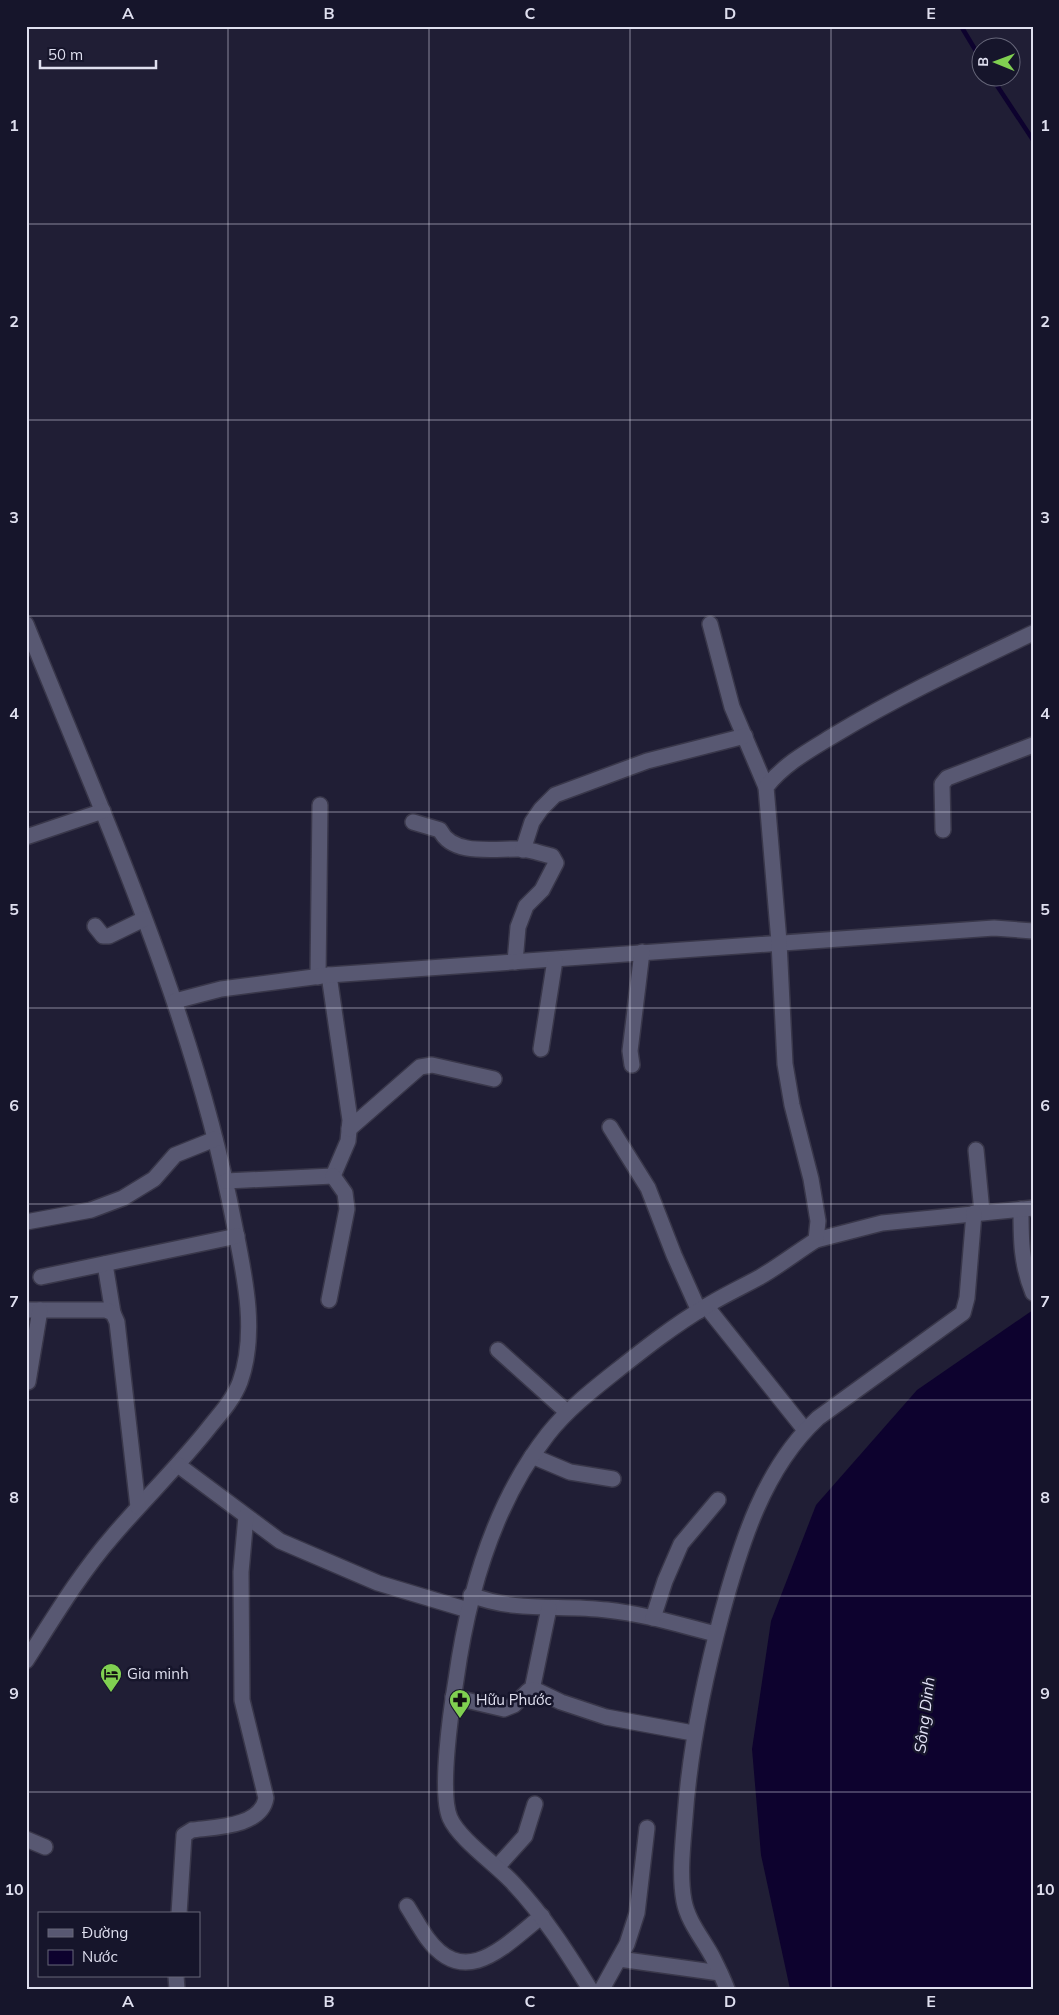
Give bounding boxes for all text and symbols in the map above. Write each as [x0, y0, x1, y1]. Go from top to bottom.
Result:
text: A [122, 3, 134, 23]
text: B [323, 3, 335, 23]
text: C [525, 3, 536, 23]
text: D [724, 3, 736, 23]
text: E [926, 3, 936, 23]
scale bar [40, 38, 156, 70]
north arrow [972, 38, 1022, 88]
text: 50 m [48, 45, 83, 64]
text: B [974, 56, 992, 67]
text: 1 [9, 115, 19, 135]
text: 1 [1040, 115, 1050, 135]
text: 2 [9, 311, 19, 331]
text: 2 [1040, 311, 1050, 331]
text: 3 [9, 507, 19, 527]
text: 3 [1040, 507, 1050, 527]
text: 4 [9, 703, 19, 723]
text: 4 [1040, 703, 1050, 723]
text: 5 [9, 899, 19, 919]
text: 5 [1040, 899, 1050, 919]
text: 6 [9, 1095, 19, 1115]
text: 6 [1040, 1095, 1050, 1115]
text: 7 [9, 1291, 19, 1311]
text: 7 [1040, 1291, 1050, 1311]
text: 8 [9, 1487, 19, 1507]
text: 8 [1040, 1487, 1050, 1507]
hotel icon: Gia minh [99, 1662, 123, 1693]
place label: Gia minh [127, 1664, 189, 1683]
water label: Sông Dinh [909, 1676, 939, 1754]
text: 9 [9, 1683, 19, 1703]
text: 9 [1040, 1683, 1050, 1703]
pharmacy icon: Hữu Phước [448, 1688, 472, 1719]
place label: Hữu Phước [476, 1690, 552, 1709]
text: 10 [4, 1879, 24, 1899]
text: 10 [1035, 1879, 1055, 1899]
legend [38, 1912, 200, 1978]
text: Đường [82, 1923, 128, 1942]
text: Nước [82, 1947, 118, 1966]
text: A [122, 1991, 134, 2011]
text: B [323, 1991, 335, 2011]
text: C [525, 1991, 536, 2011]
text: D [724, 1991, 736, 2011]
text: E [926, 1991, 936, 2011]

